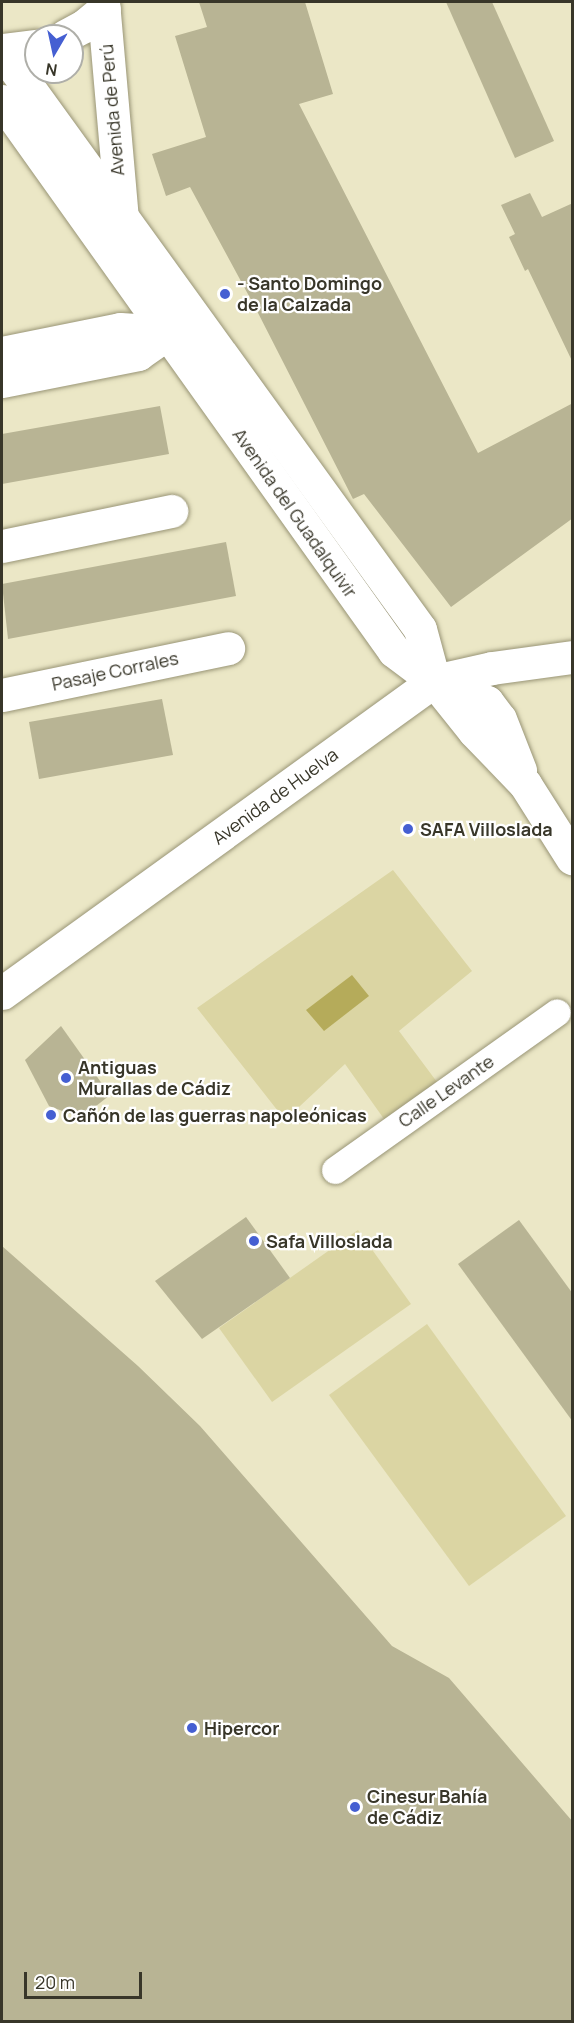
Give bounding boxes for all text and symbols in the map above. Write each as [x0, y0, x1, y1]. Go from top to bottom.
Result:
north arrow [24, 24, 84, 84]
street label: Avenida de Perú [95, 43, 129, 177]
text: N [44, 58, 59, 82]
place label: - Santo Domingo de la Calzada [237, 273, 382, 316]
marker: - Santo Domingo de la Calzada [218, 287, 232, 301]
street label: Avenida del Guadalquivir [228, 424, 362, 602]
street label: Pasaje Corrales [50, 647, 180, 695]
street label: Avenida de Huelva [208, 743, 342, 849]
place label: SAFA Villoslada [420, 818, 553, 840]
marker: SAFA Villoslada [401, 822, 415, 836]
street label: Calle Levante [394, 1050, 498, 1132]
place label: Antiguas Murallas de Cádiz [78, 1057, 231, 1100]
marker: Antiguas Murallas de Cádiz [59, 1071, 73, 1085]
place label: Cañón de las guerras napoleónicas [63, 1104, 367, 1126]
marker: Cañón de las guerras napoleónicas [44, 1108, 58, 1122]
place label: Safa Villoslada [266, 1230, 393, 1252]
marker: Safa Villoslada [247, 1234, 261, 1248]
place label: Hipercor [204, 1717, 279, 1739]
marker: Hipercor [185, 1721, 199, 1735]
place label: Cinesur Bahía de Cádiz [367, 1786, 487, 1828]
marker: Cinesur Bahía de Cádiz [348, 1800, 362, 1814]
scale bar [27, 1960, 146, 1998]
text: 20 m [35, 1970, 75, 1994]

